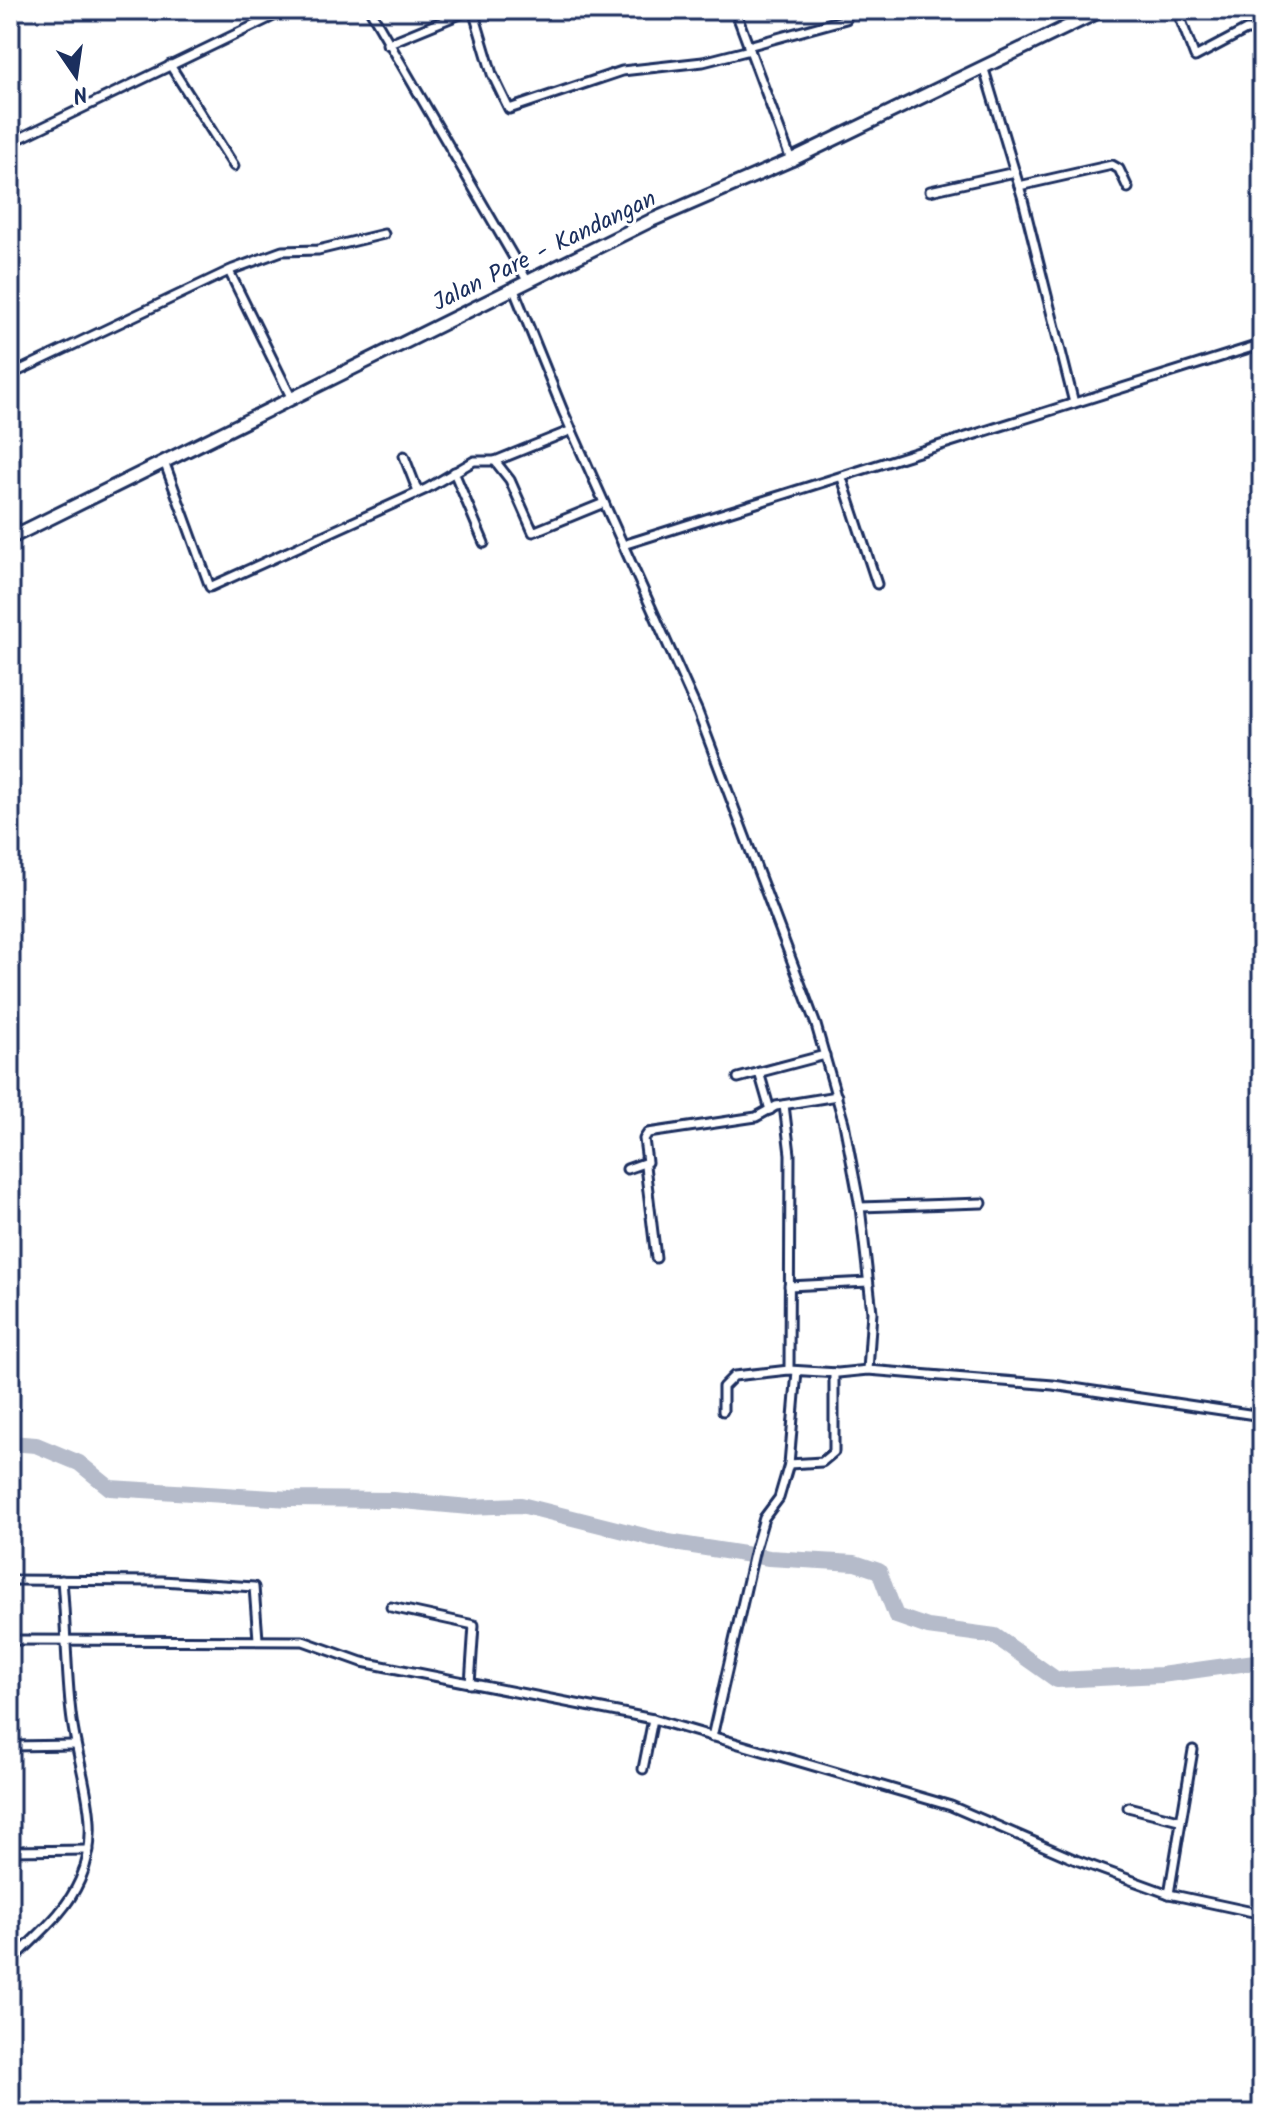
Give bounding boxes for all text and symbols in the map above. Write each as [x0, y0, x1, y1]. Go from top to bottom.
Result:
north arrow [36, 36, 116, 116]
text: N [69, 74, 91, 112]
street label: Jalan Pare - Kandangan [426, 180, 663, 323]

